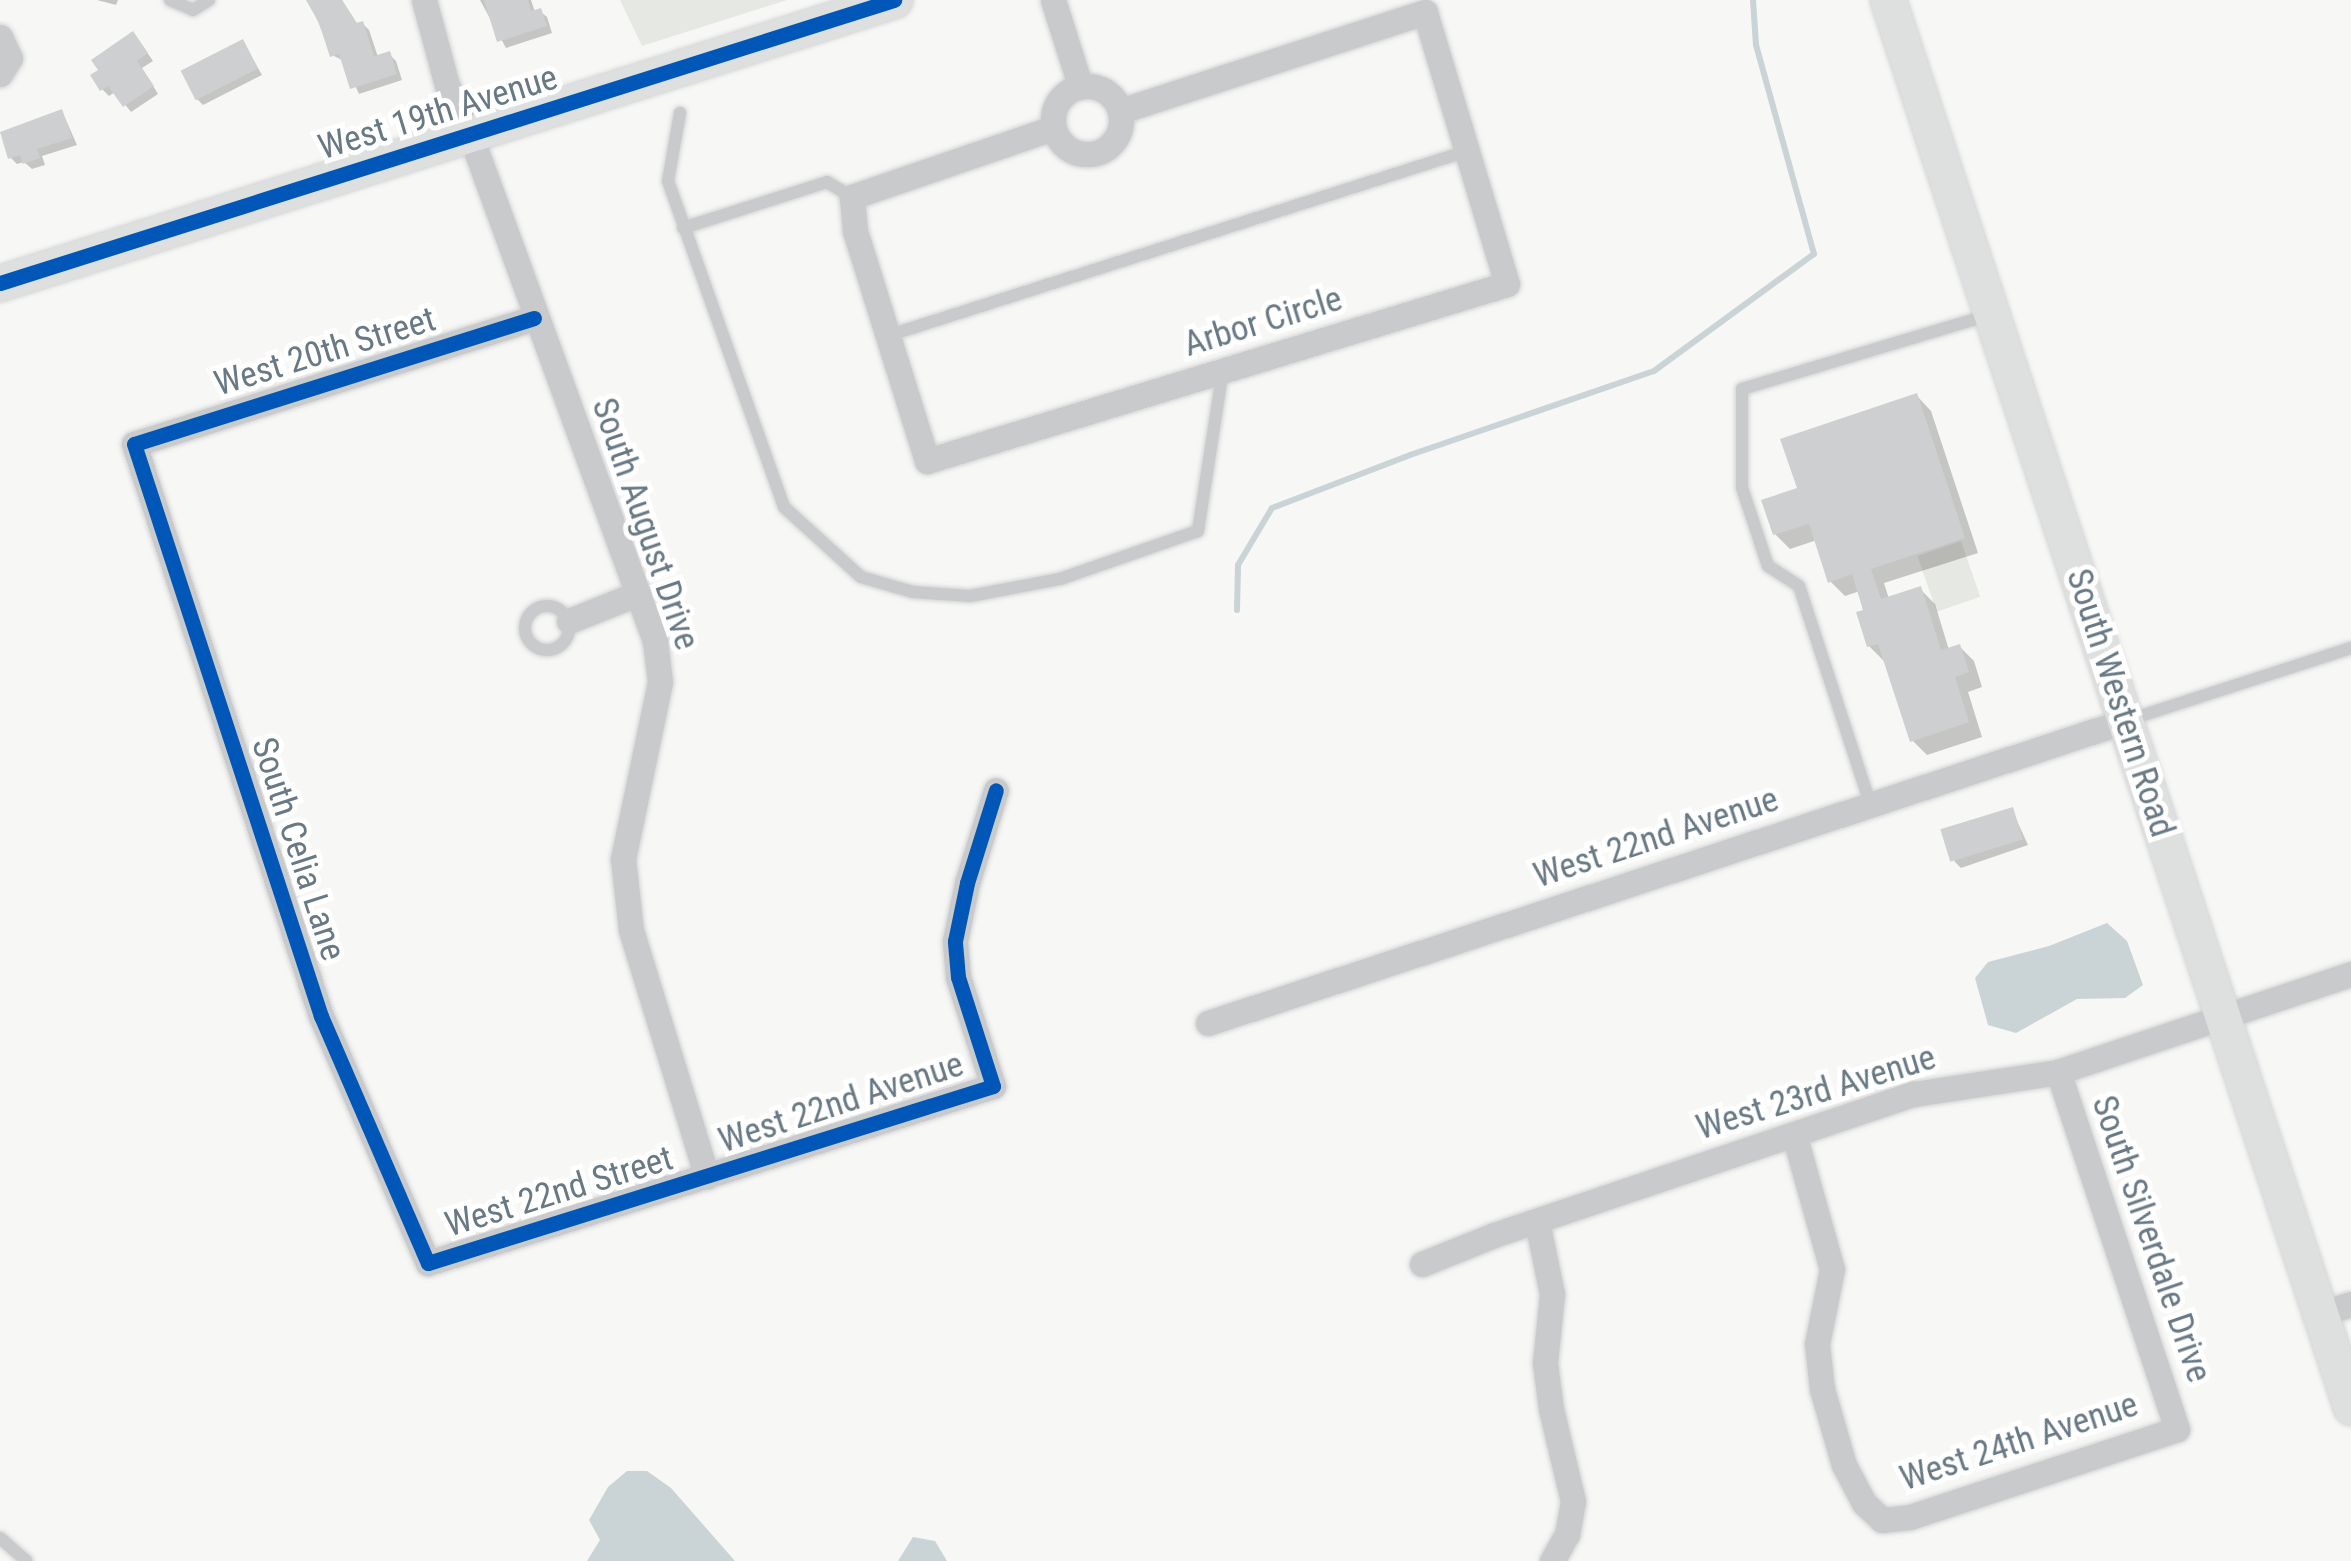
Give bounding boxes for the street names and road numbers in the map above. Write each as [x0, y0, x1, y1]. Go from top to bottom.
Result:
street label: West 19th Avenue [314, 57, 562, 169]
street label: Arbor Circle [1179, 278, 1347, 366]
street label: West 20th Street [209, 298, 441, 406]
street label: South August Drive [582, 393, 708, 655]
street label: South Western Road [2057, 564, 2183, 842]
street label: South Celia Lane [242, 732, 354, 966]
street label: West 22nd Avenue [1528, 779, 1784, 897]
street label: West 23rd Avenue [1691, 1037, 1941, 1149]
street label: West 22nd Avenue [713, 1044, 969, 1162]
street label: South Silverdale Drive [2082, 1090, 2220, 1388]
street label: West 22nd Street [440, 1137, 678, 1247]
street label: West 24th Avenue [1895, 1384, 2143, 1500]

